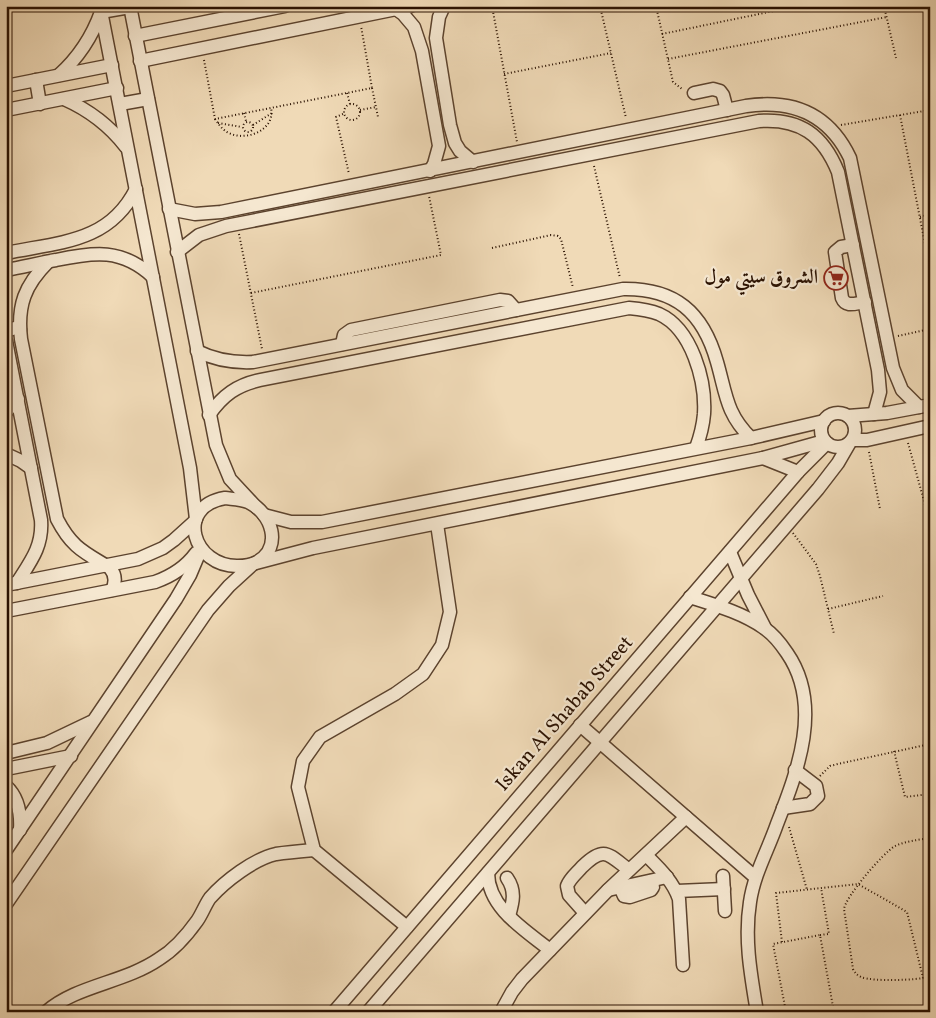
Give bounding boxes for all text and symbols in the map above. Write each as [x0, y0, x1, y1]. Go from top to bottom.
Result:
place label: الشروق سيتي مول [704, 264, 818, 296]
supermarket icon: الشروق سيتي مول [823, 265, 849, 291]
street label: Iskan Al Shabab Street [490, 630, 640, 798]

